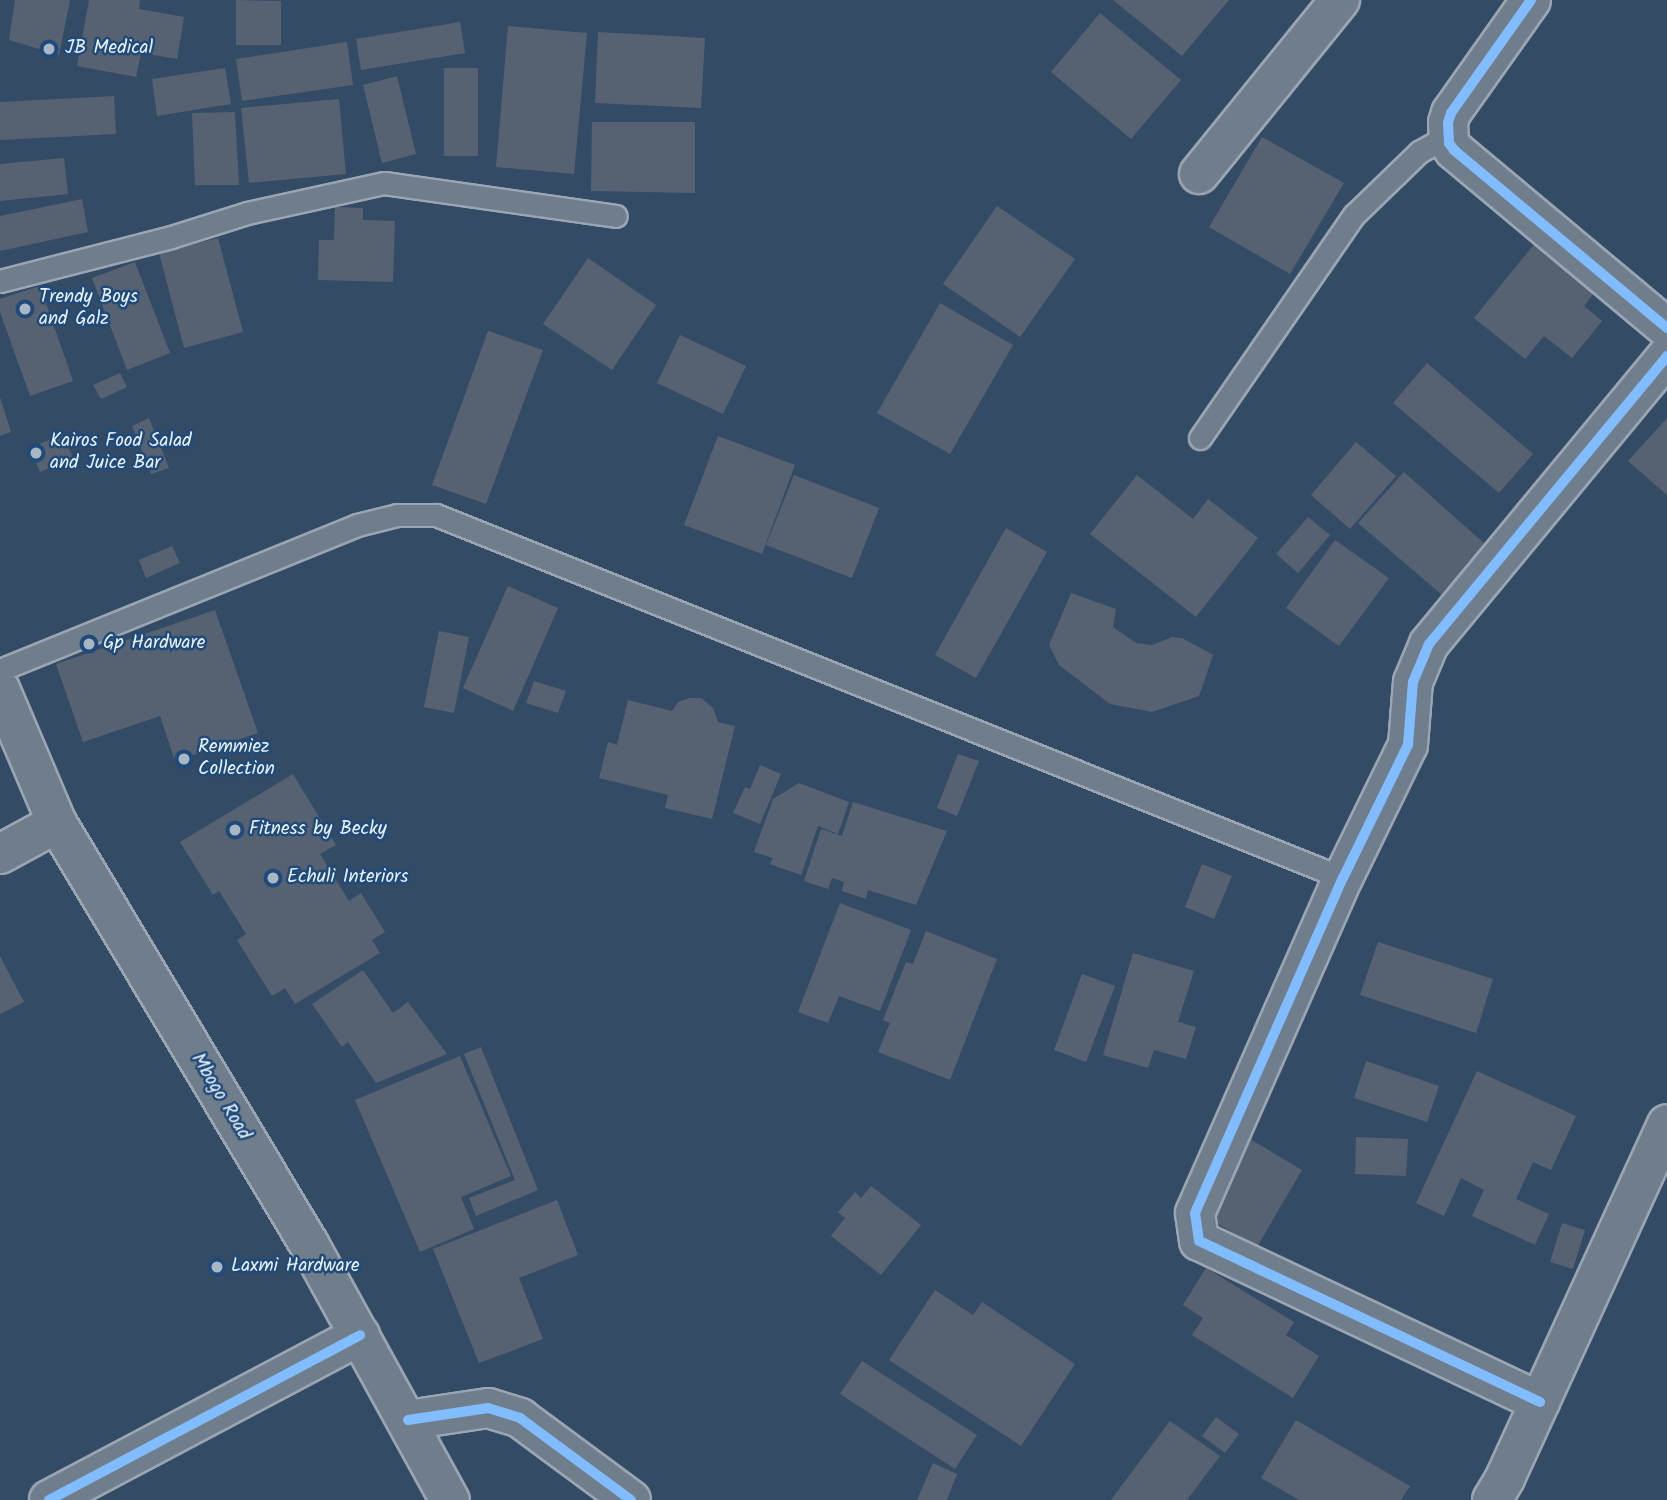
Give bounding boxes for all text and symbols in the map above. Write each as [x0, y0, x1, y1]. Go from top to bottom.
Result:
place label: JB Medical [65, 38, 153, 60]
marker: JB Medical [39, 39, 59, 59]
place label: Trendy Boys and Galz [39, 287, 138, 331]
marker: Trendy Boys and Galz [17, 301, 33, 317]
place label: Kairos Food Salad and Juice Bar [50, 431, 192, 475]
marker: Kairos Food Salad and Juice Bar [28, 445, 44, 461]
place label: Gp Hardware [103, 633, 205, 655]
marker: Gp Hardware [81, 636, 97, 652]
place label: Remmiez Collection [198, 737, 275, 781]
marker: Remmiez Collection [176, 751, 192, 767]
place label: Fitness by Becky [249, 819, 387, 841]
marker: Fitness by Becky [227, 822, 243, 838]
place label: Echuli Interiors [287, 867, 408, 889]
marker: Echuli Interiors [265, 870, 281, 886]
street label: Mbogo Road [185, 1050, 255, 1144]
place label: Laxmi Hardware [231, 1256, 360, 1278]
marker: Laxmi Hardware [209, 1259, 225, 1275]

